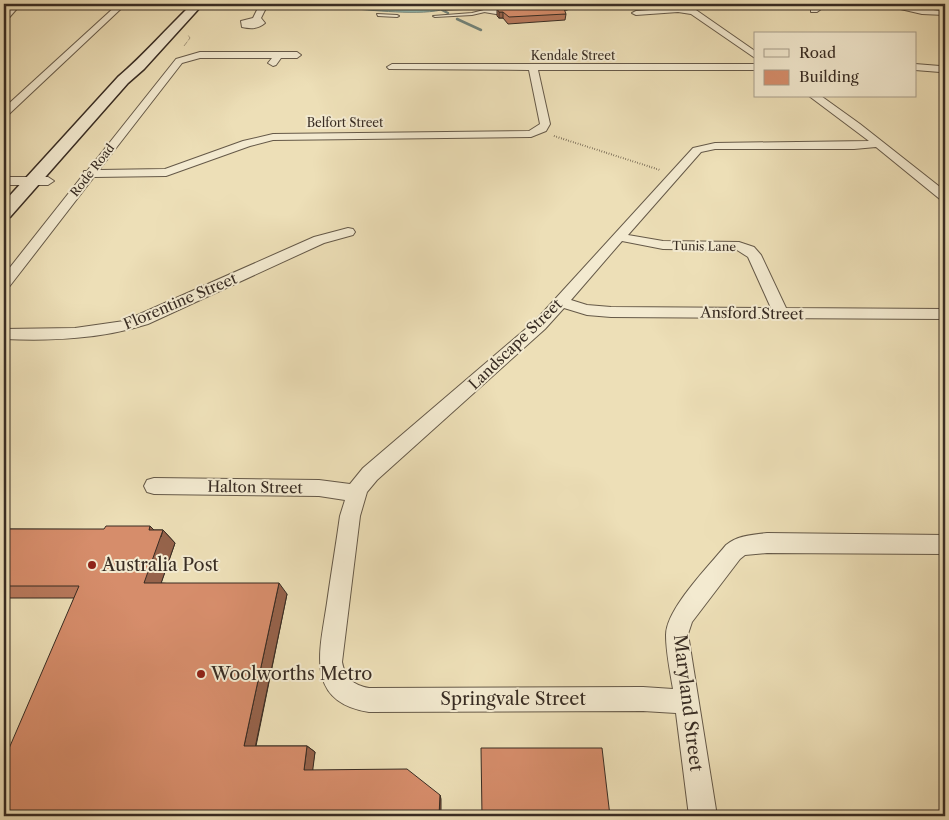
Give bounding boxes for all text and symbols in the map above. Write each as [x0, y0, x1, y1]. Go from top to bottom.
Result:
legend [754, 32, 916, 98]
text: Road [799, 43, 836, 62]
street label: Kendale Street [531, 48, 616, 63]
text: Building [799, 67, 859, 86]
street label: Belfort Street [307, 115, 384, 130]
street label: Rode Road [67, 140, 118, 199]
street label: Tunis Lane [672, 238, 736, 254]
street label: Florentine Street [120, 268, 240, 333]
street label: Landscape Street [464, 294, 566, 393]
street label: Ansford Street [699, 303, 804, 323]
street label: Halton Street [207, 477, 304, 497]
place label: Australia Post [101, 554, 219, 576]
marker: Australia Post [86, 559, 98, 571]
street label: Maryland Street [669, 633, 707, 773]
place label: Woolworths Metro [210, 663, 372, 685]
marker: Woolworths Metro [195, 668, 207, 680]
street label: Springvale Street [440, 688, 586, 710]

